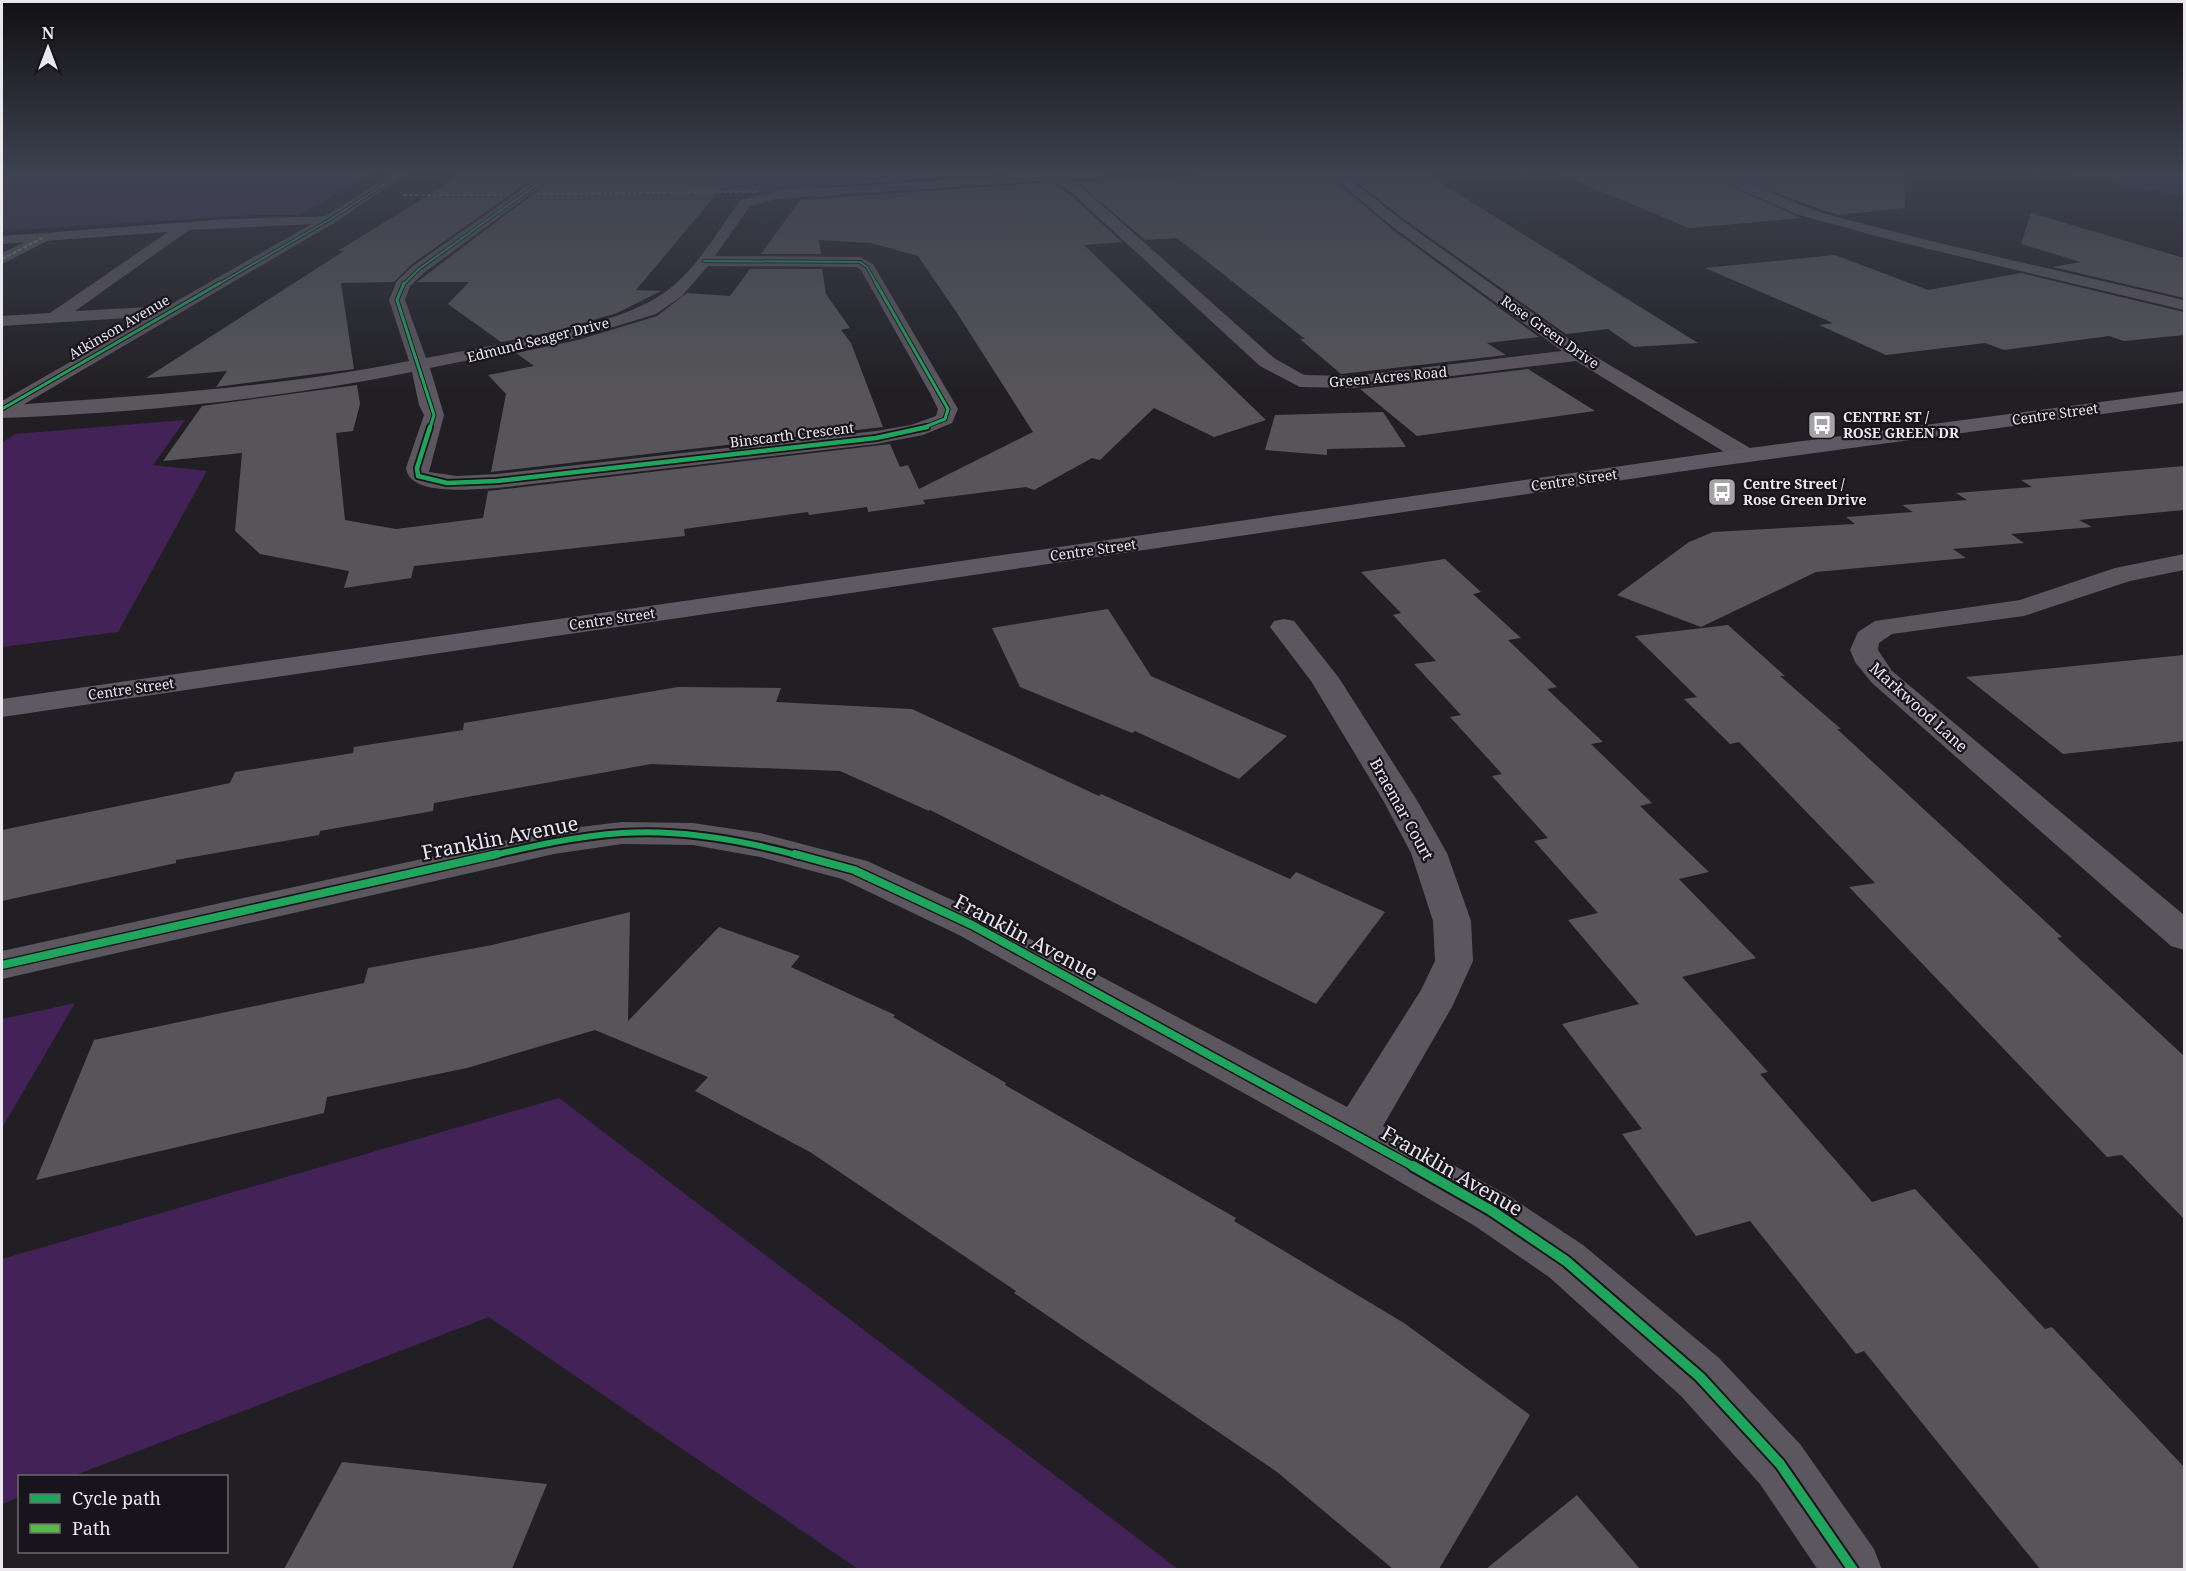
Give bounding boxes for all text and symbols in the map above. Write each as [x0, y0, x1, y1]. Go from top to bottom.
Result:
north arrow [18, 18, 78, 78]
text: N [42, 22, 55, 44]
street label: Atkinson Avenue [65, 290, 173, 363]
street label: Rose Green Drive [1497, 291, 1603, 373]
street label: Edmund Seager Drive [465, 313, 611, 366]
street label: Green Acres Road [1328, 362, 1448, 391]
street label: Centre Street [2011, 398, 2099, 429]
place label: CENTRE ST / ROSE GREEN DR [1843, 407, 1960, 442]
bus stop icon: CENTRE ST / ROSE GREEN DR [1806, 409, 1838, 441]
street label: Binscarth Crescent [729, 417, 855, 452]
street label: Centre Street [1530, 464, 1618, 495]
place label: Centre Street / Rose Green Drive [1743, 474, 1867, 509]
bus stop icon: Centre Street / Rose Green Drive [1706, 476, 1738, 508]
street label: Centre Street [1049, 534, 1137, 565]
street label: Centre Street [568, 603, 656, 634]
street label: Markwood Lane [1865, 657, 1973, 757]
street label: Centre Street [87, 673, 175, 704]
street label: Braemar Court [1365, 754, 1439, 864]
street label: Franklin Avenue [419, 809, 580, 866]
street label: Franklin Avenue [950, 887, 1103, 986]
street label: Franklin Avenue [1377, 1119, 1528, 1222]
legend [18, 1475, 228, 1553]
text: Cycle path [72, 1486, 161, 1510]
text: Path [72, 1516, 111, 1540]

